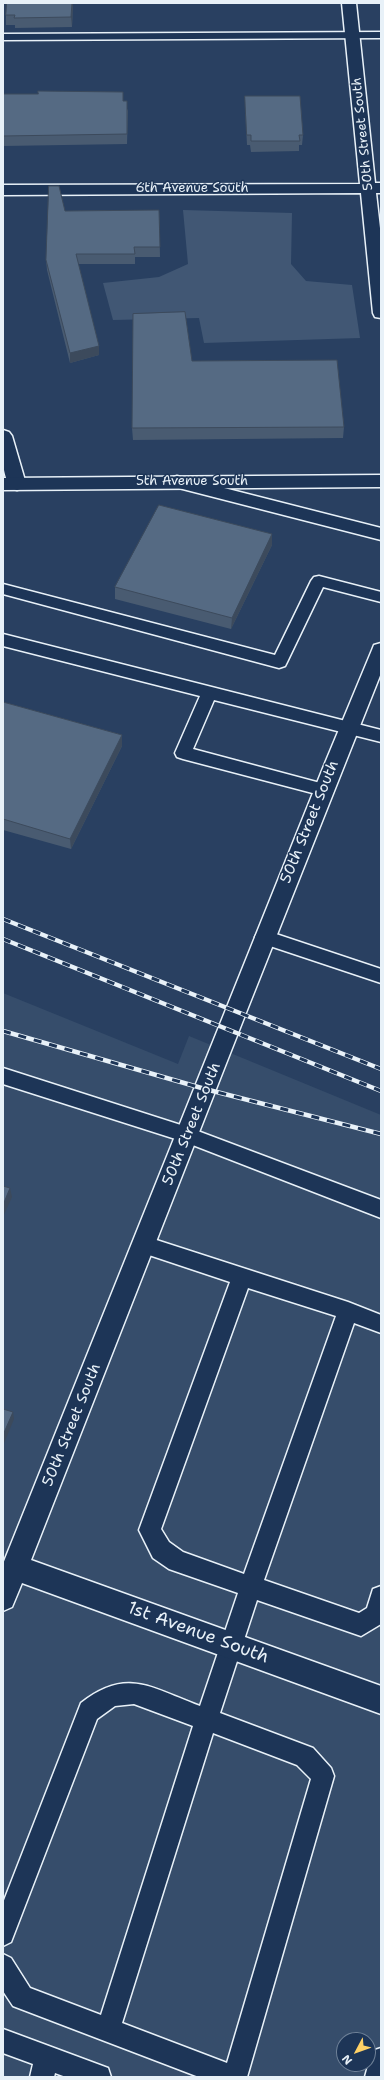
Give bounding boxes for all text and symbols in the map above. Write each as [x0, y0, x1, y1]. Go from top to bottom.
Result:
street label: 50th Street South [349, 77, 377, 191]
street label: 6th Avenue South [135, 181, 249, 197]
street label: 5th Avenue South [136, 474, 248, 490]
street label: 50th Street South [277, 758, 343, 886]
street label: 50th Street South [159, 1060, 225, 1188]
street label: 50th Street South [39, 1361, 105, 1489]
street label: 1st Avenue South [124, 1597, 272, 1669]
north arrow [336, 2032, 376, 2072]
text: N [339, 2051, 356, 2068]

